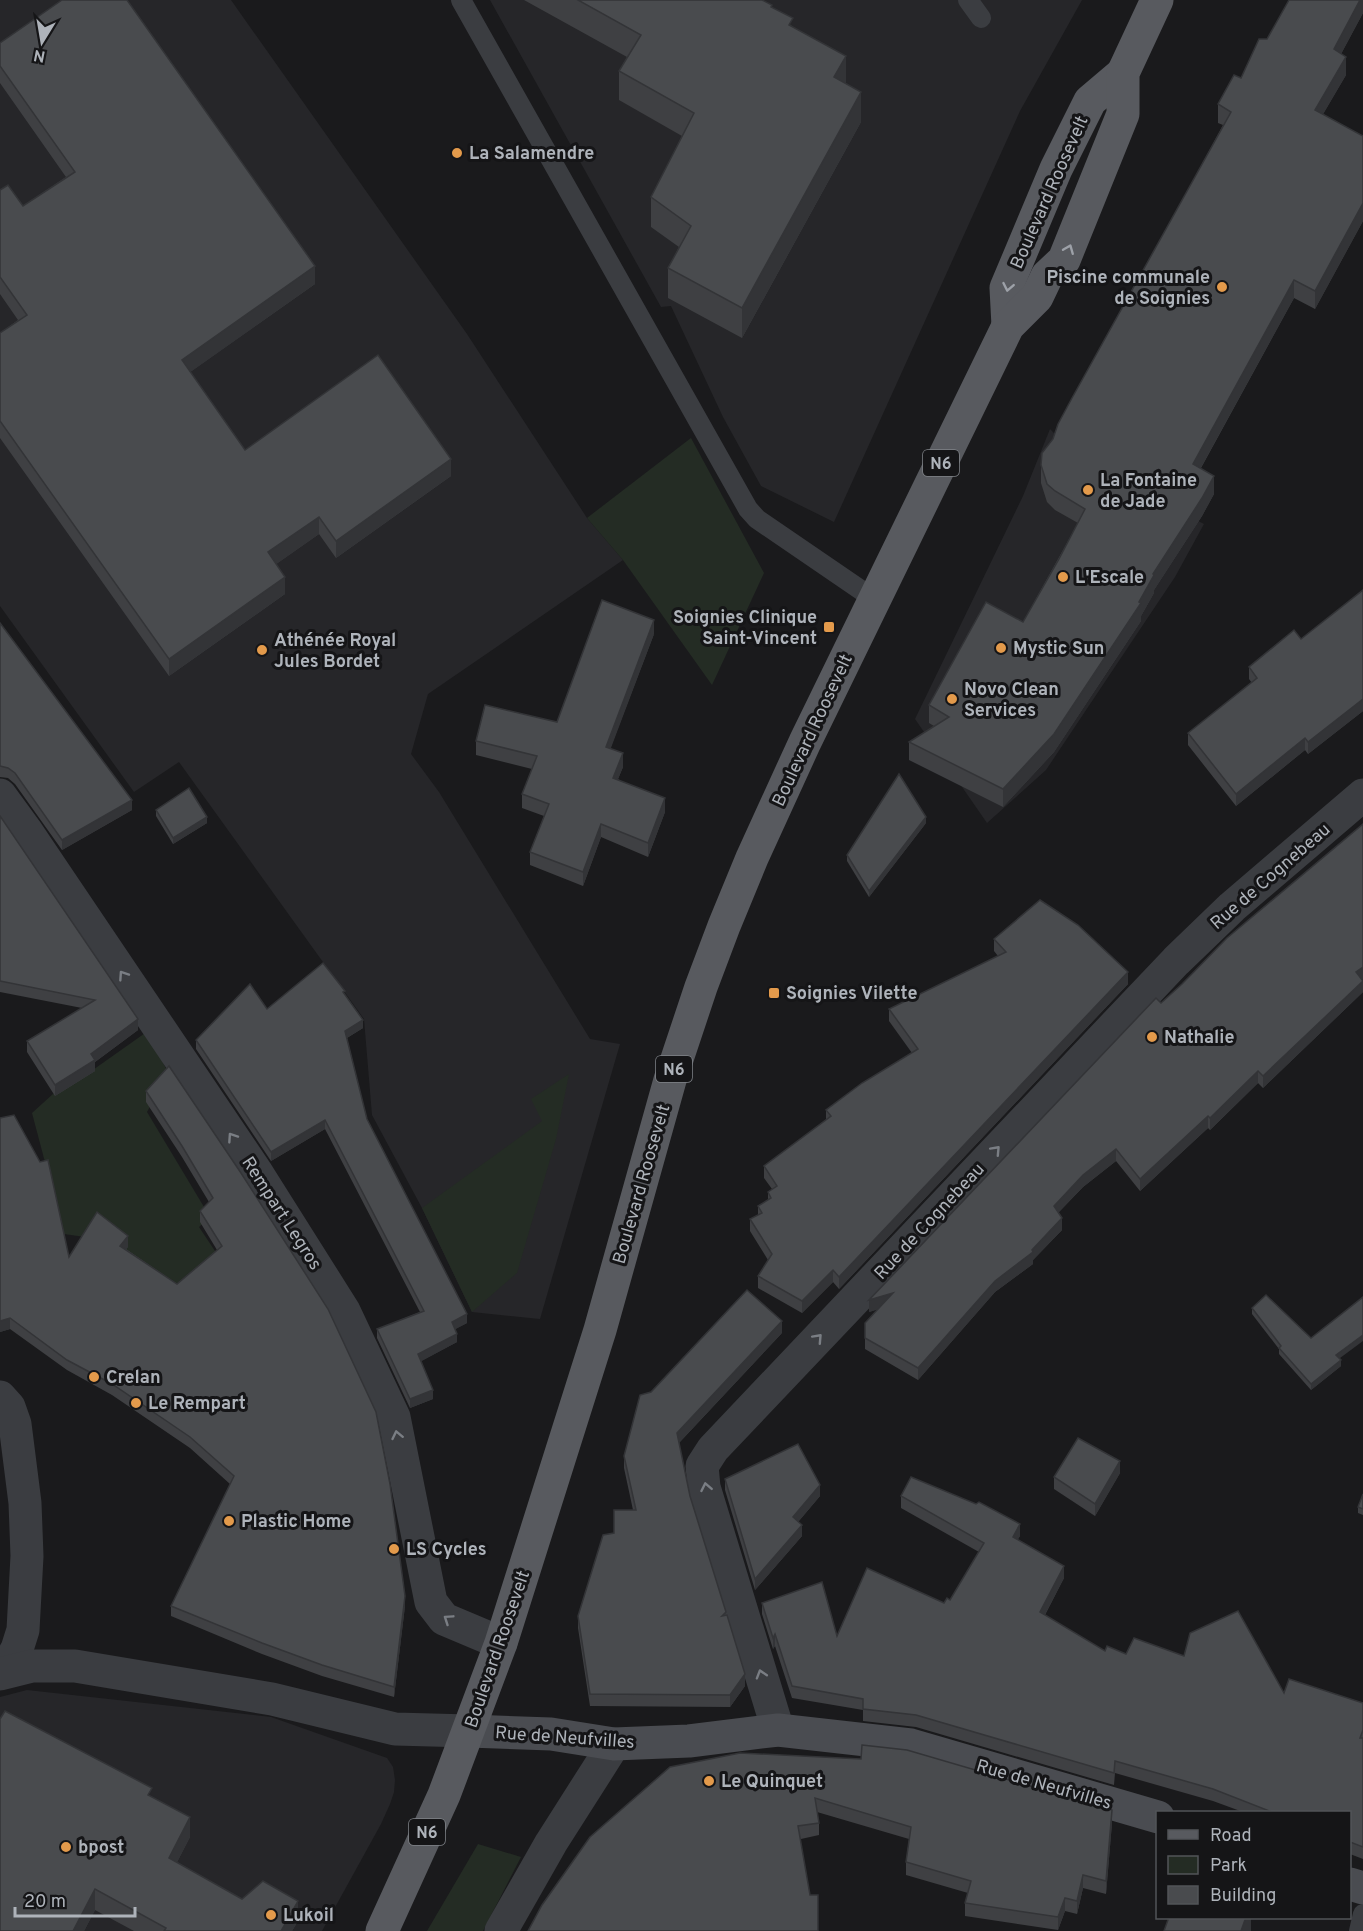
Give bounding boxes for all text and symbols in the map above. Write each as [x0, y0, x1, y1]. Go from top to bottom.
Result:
north arrow [12, 12, 72, 72]
text: N [32, 44, 47, 66]
street label: Boulevard Roosevelt [1006, 112, 1094, 273]
place label: La Salamendre [469, 143, 594, 166]
marker: La Salamendre [450, 146, 464, 160]
one-way arrow [1062, 244, 1074, 255]
place label: Piscine communale de Soignies [1047, 267, 1210, 311]
marker: Piscine communale de Soignies [1215, 280, 1229, 294]
one-way arrow [1002, 282, 1015, 292]
road number: N6 [923, 450, 959, 476]
place label: La Fontaine de Jade [1100, 470, 1197, 514]
marker: La Fontaine de Jade [1081, 483, 1095, 497]
place label: L'Escale [1075, 567, 1144, 590]
marker: L'Escale [1056, 570, 1070, 584]
place label: Soignies Clinique Saint-Vincent [673, 607, 817, 651]
marker: Soignies Clinique Saint-Vincent [822, 620, 836, 634]
place label: Athénée Royal Jules Bordet [274, 630, 396, 674]
place label: Mystic Sun [1013, 638, 1104, 661]
marker: Mystic Sun [994, 641, 1008, 655]
marker: Athénée Royal Jules Bordet [255, 643, 269, 657]
street label: Boulevard Roosevelt [768, 651, 859, 810]
place label: Novo Clean Services [964, 679, 1059, 723]
marker: Novo Clean Services [945, 692, 959, 706]
street label: Rue de Cognebeau [1206, 819, 1336, 936]
one-way arrow [119, 971, 130, 982]
place label: Soignies Vilette [786, 983, 917, 1006]
marker: Soignies Vilette [767, 986, 781, 1000]
place label: Nathalie [1164, 1027, 1234, 1050]
marker: Nathalie [1145, 1030, 1159, 1044]
road number: N6 [656, 1056, 692, 1082]
street label: Boulevard Roosevelt [609, 1102, 676, 1267]
one-way arrow [228, 1132, 239, 1143]
one-way arrow [989, 1147, 1000, 1157]
street label: Rempart Legros [236, 1153, 326, 1275]
street label: Rue de Cognebeau [870, 1159, 990, 1285]
one-way arrow [811, 1334, 822, 1345]
place label: Crelan [106, 1367, 161, 1390]
marker: Crelan [87, 1370, 101, 1384]
place label: Le Rempart [148, 1393, 246, 1416]
marker: Le Rempart [129, 1396, 143, 1410]
one-way arrow [391, 1430, 404, 1440]
one-way arrow [700, 1483, 713, 1493]
place label: Plastic Home [241, 1511, 351, 1534]
marker: Plastic Home [222, 1514, 236, 1528]
place label: LS Cycles [406, 1539, 487, 1562]
marker: LS Cycles [387, 1542, 401, 1556]
street label: Boulevard Roosevelt [461, 1568, 536, 1731]
one-way arrow [443, 1615, 454, 1626]
one-way arrow [756, 1669, 768, 1680]
street label: Rue de Neufvilles [494, 1722, 635, 1755]
street label: Rue de Neufvilles [973, 1755, 1114, 1816]
place label: Le Quinquet [721, 1771, 823, 1794]
marker: Le Quinquet [702, 1774, 716, 1788]
legend [1156, 1811, 1351, 1919]
road number: N6 [409, 1819, 445, 1845]
text: Road [1210, 1825, 1252, 1848]
place label: bpost [78, 1837, 124, 1860]
marker: bpost [59, 1840, 73, 1854]
text: Park [1210, 1855, 1247, 1878]
scale bar [15, 1880, 135, 1918]
text: Building [1210, 1885, 1276, 1908]
text: 20 m [24, 1891, 66, 1914]
place label: Lukoil [283, 1905, 334, 1928]
marker: Lukoil [264, 1908, 278, 1922]

